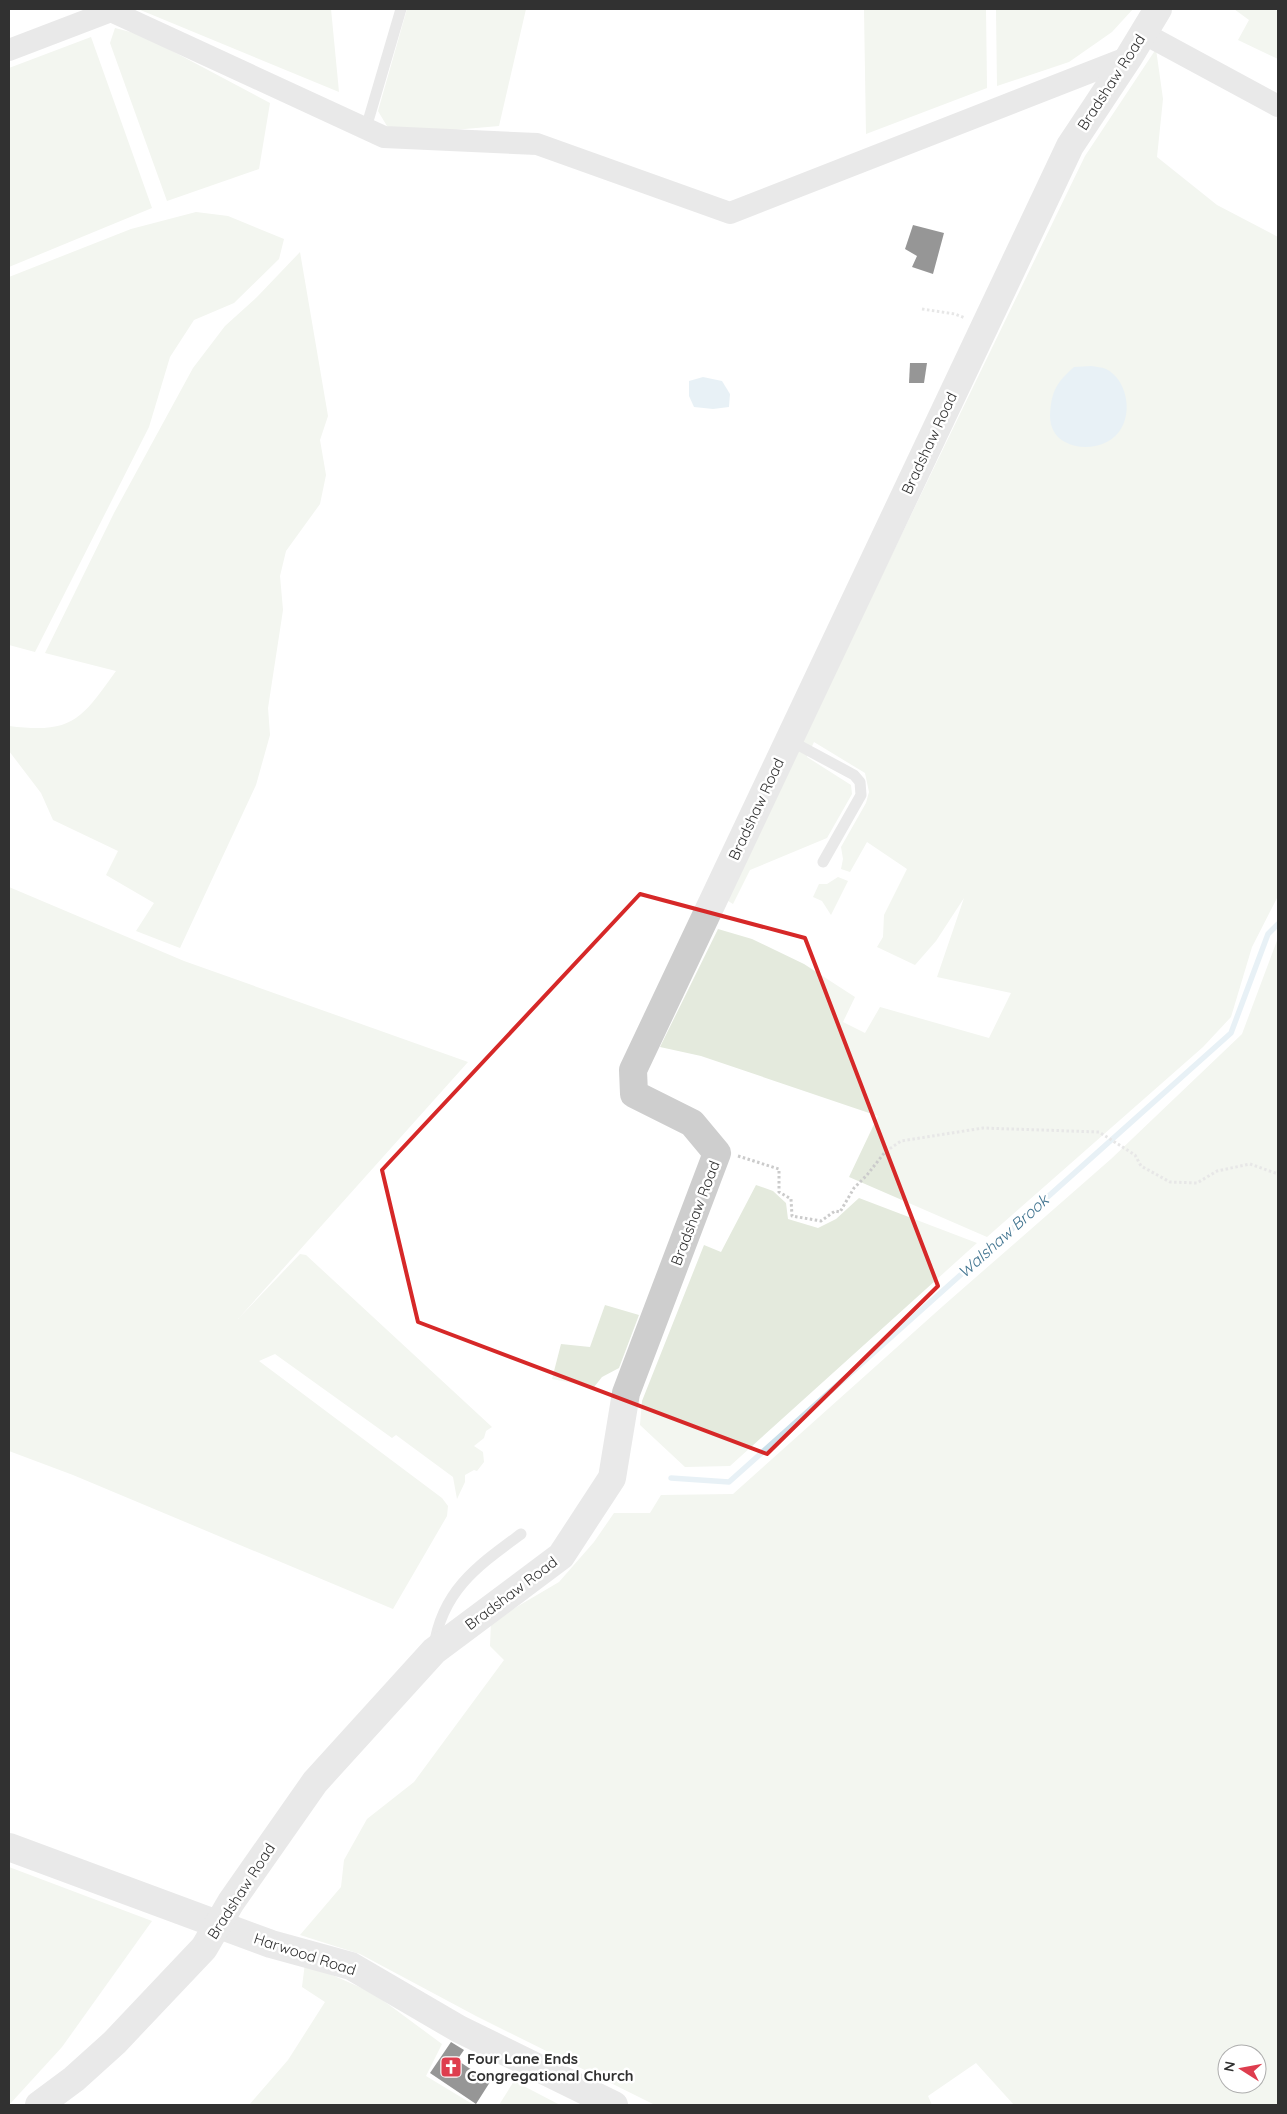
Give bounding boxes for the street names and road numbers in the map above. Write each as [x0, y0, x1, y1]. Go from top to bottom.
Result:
street label: Bradshaw Road [1073, 30, 1149, 134]
street label: Bradshaw Road [897, 389, 961, 497]
street label: Bradshaw Road [724, 755, 788, 863]
street label: Bradshaw Road [666, 1158, 724, 1268]
street label: Bradshaw Road [461, 1552, 561, 1634]
street label: Bradshaw Road [203, 1839, 279, 1943]
street label: Harwood Road [252, 1929, 358, 1979]

